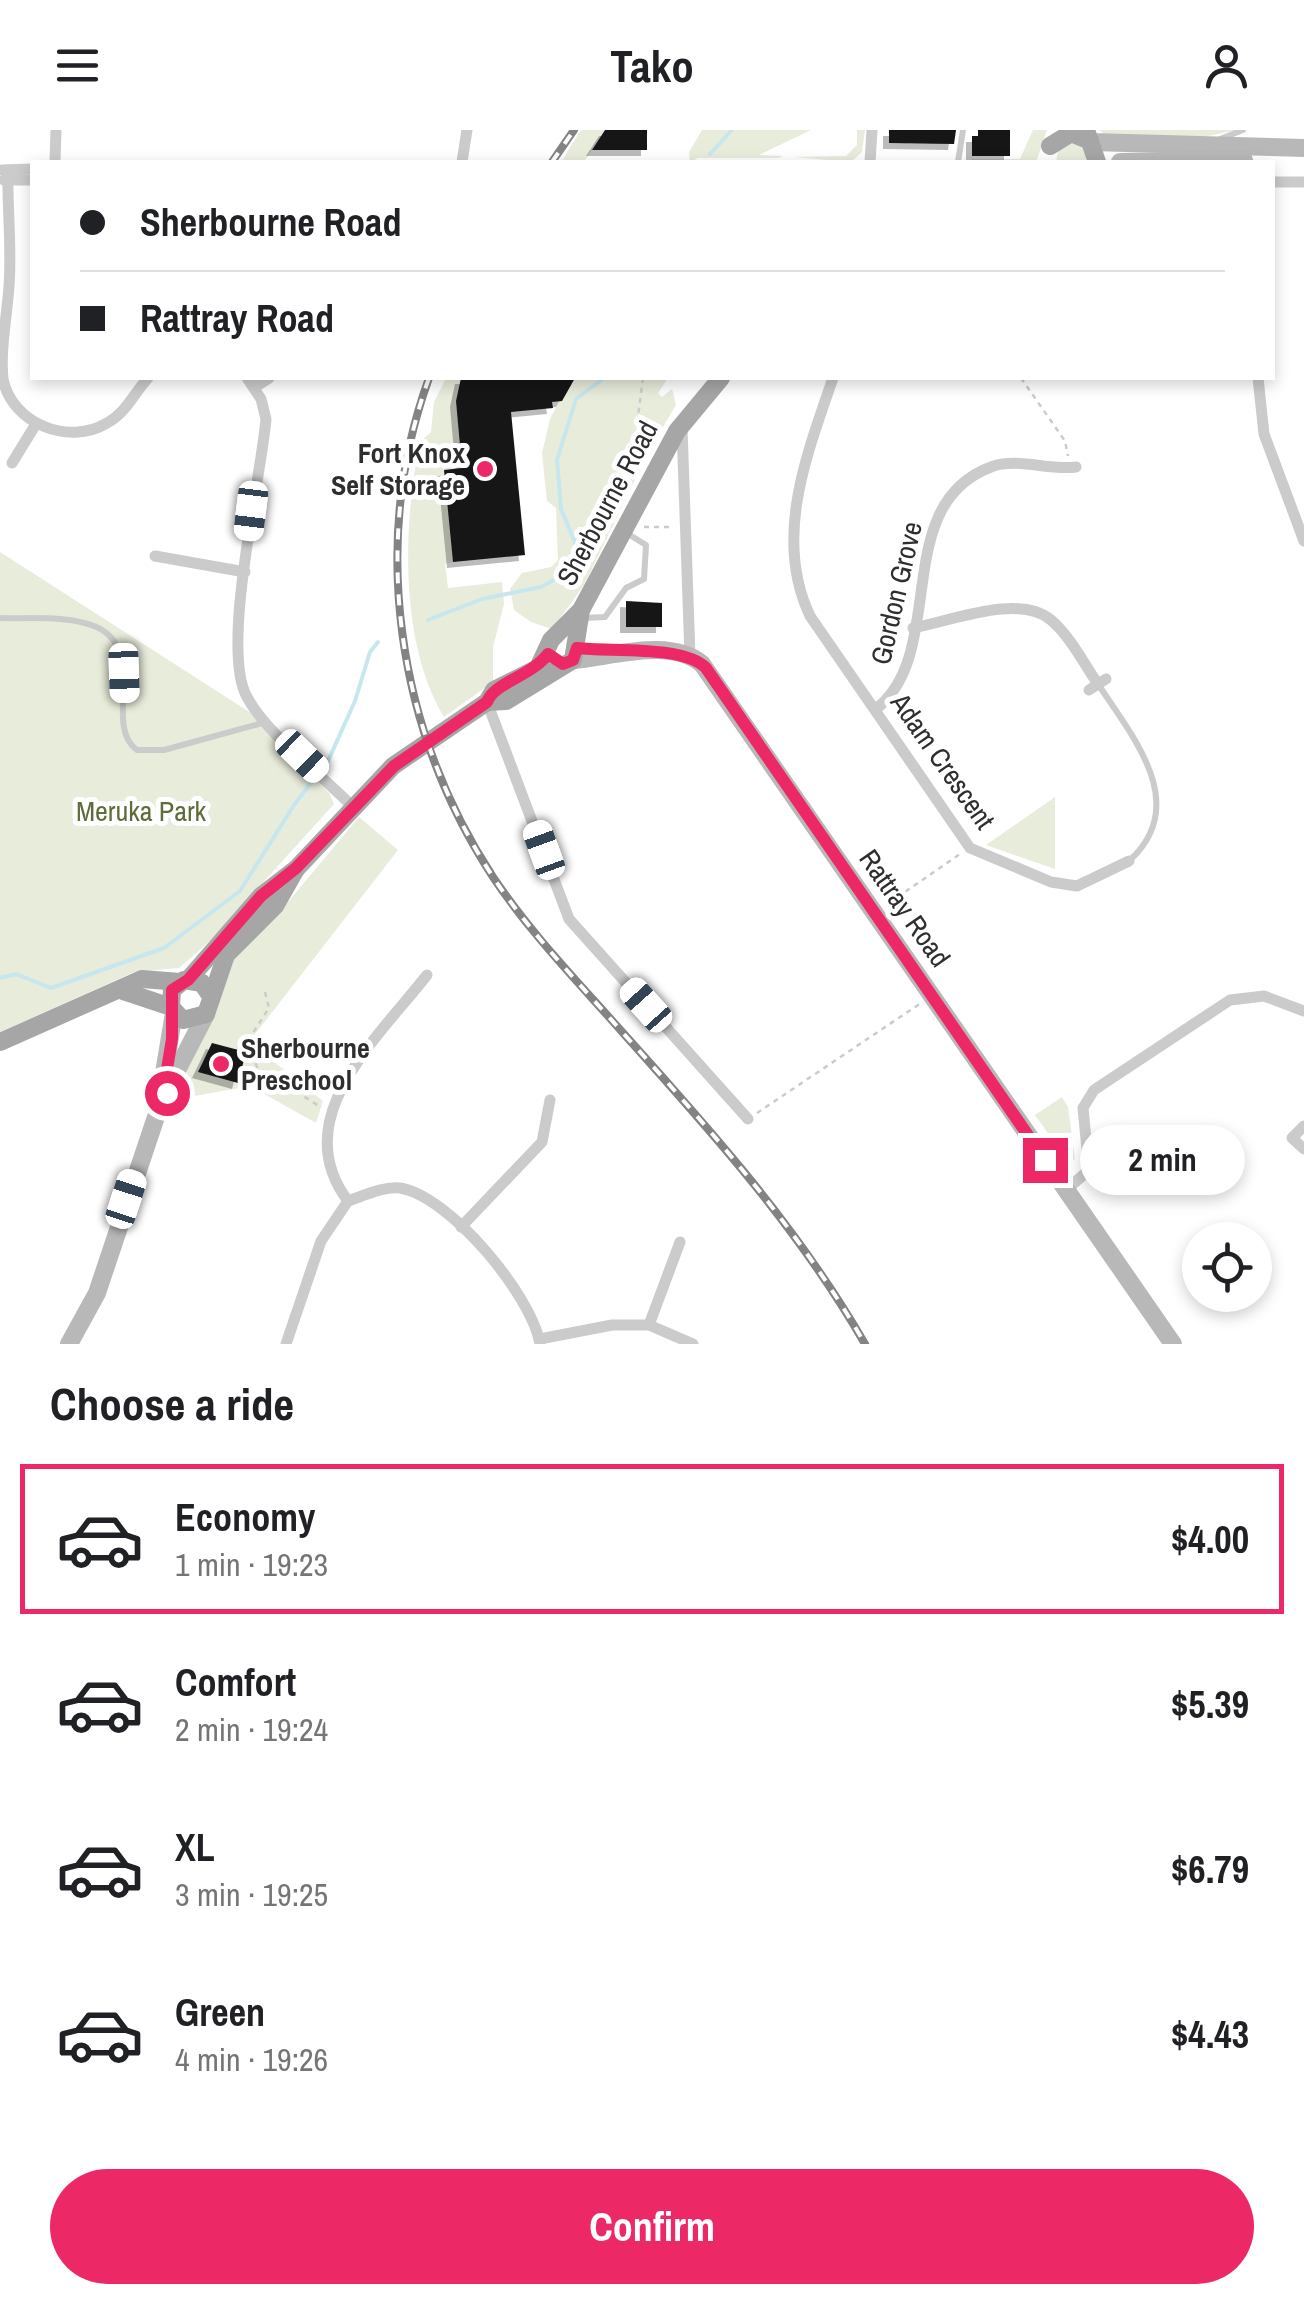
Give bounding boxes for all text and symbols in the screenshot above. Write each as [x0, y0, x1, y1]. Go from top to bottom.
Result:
text: Tako [610, 35, 694, 96]
icon: menu [50, 38, 105, 93]
icon: person [1199, 38, 1254, 93]
text: Sherbourne Road [140, 197, 401, 248]
text: Rattray Road [140, 293, 334, 344]
street label: Sherbourne Road [548, 414, 666, 592]
place label: Fort Knox Self Storage [331, 434, 465, 504]
marker: Fort Knox Self Storage [474, 458, 496, 480]
car [232, 479, 270, 543]
street label: Gordon Grove [861, 518, 931, 668]
car [108, 642, 140, 704]
street label: Adam Crescent [881, 684, 1004, 837]
car [270, 724, 334, 788]
park label: Meruka Park [76, 792, 207, 830]
car [520, 817, 568, 883]
street label: Rattray Road [851, 842, 959, 974]
car [615, 973, 677, 1037]
place label: Sherbourne Preschool [241, 1029, 370, 1099]
marker: Sherbourne Preschool [210, 1053, 232, 1075]
route start [145, 1071, 190, 1116]
callout: 2 min [1080, 1125, 1245, 1195]
route end [1023, 1138, 1068, 1183]
text: 2 min [1128, 1138, 1197, 1181]
car [102, 1166, 150, 1232]
map controls [1182, 1222, 1272, 1312]
button: locate [1182, 1222, 1272, 1312]
text: Choose a ride [50, 1373, 294, 1434]
text: Economy [175, 1492, 315, 1543]
icon: car [55, 1494, 145, 1584]
text: $4.00 [1171, 1514, 1249, 1565]
text: 1 min · 19:23 [175, 1543, 328, 1586]
text: Comfort [175, 1657, 296, 1708]
icon: car [55, 1659, 145, 1749]
text: $5.39 [1171, 1679, 1249, 1730]
text: 2 min · 19:24 [175, 1708, 328, 1751]
text: XL [175, 1822, 215, 1873]
icon: car [55, 1824, 145, 1914]
text: $6.79 [1171, 1844, 1249, 1895]
text: 3 min · 19:25 [175, 1873, 328, 1916]
text: Green [175, 1987, 265, 2038]
icon: car [55, 1989, 145, 2079]
text: $4.43 [1171, 2009, 1249, 2060]
text: 4 min · 19:26 [175, 2038, 328, 2081]
button: Confirm [50, 2169, 1254, 2284]

